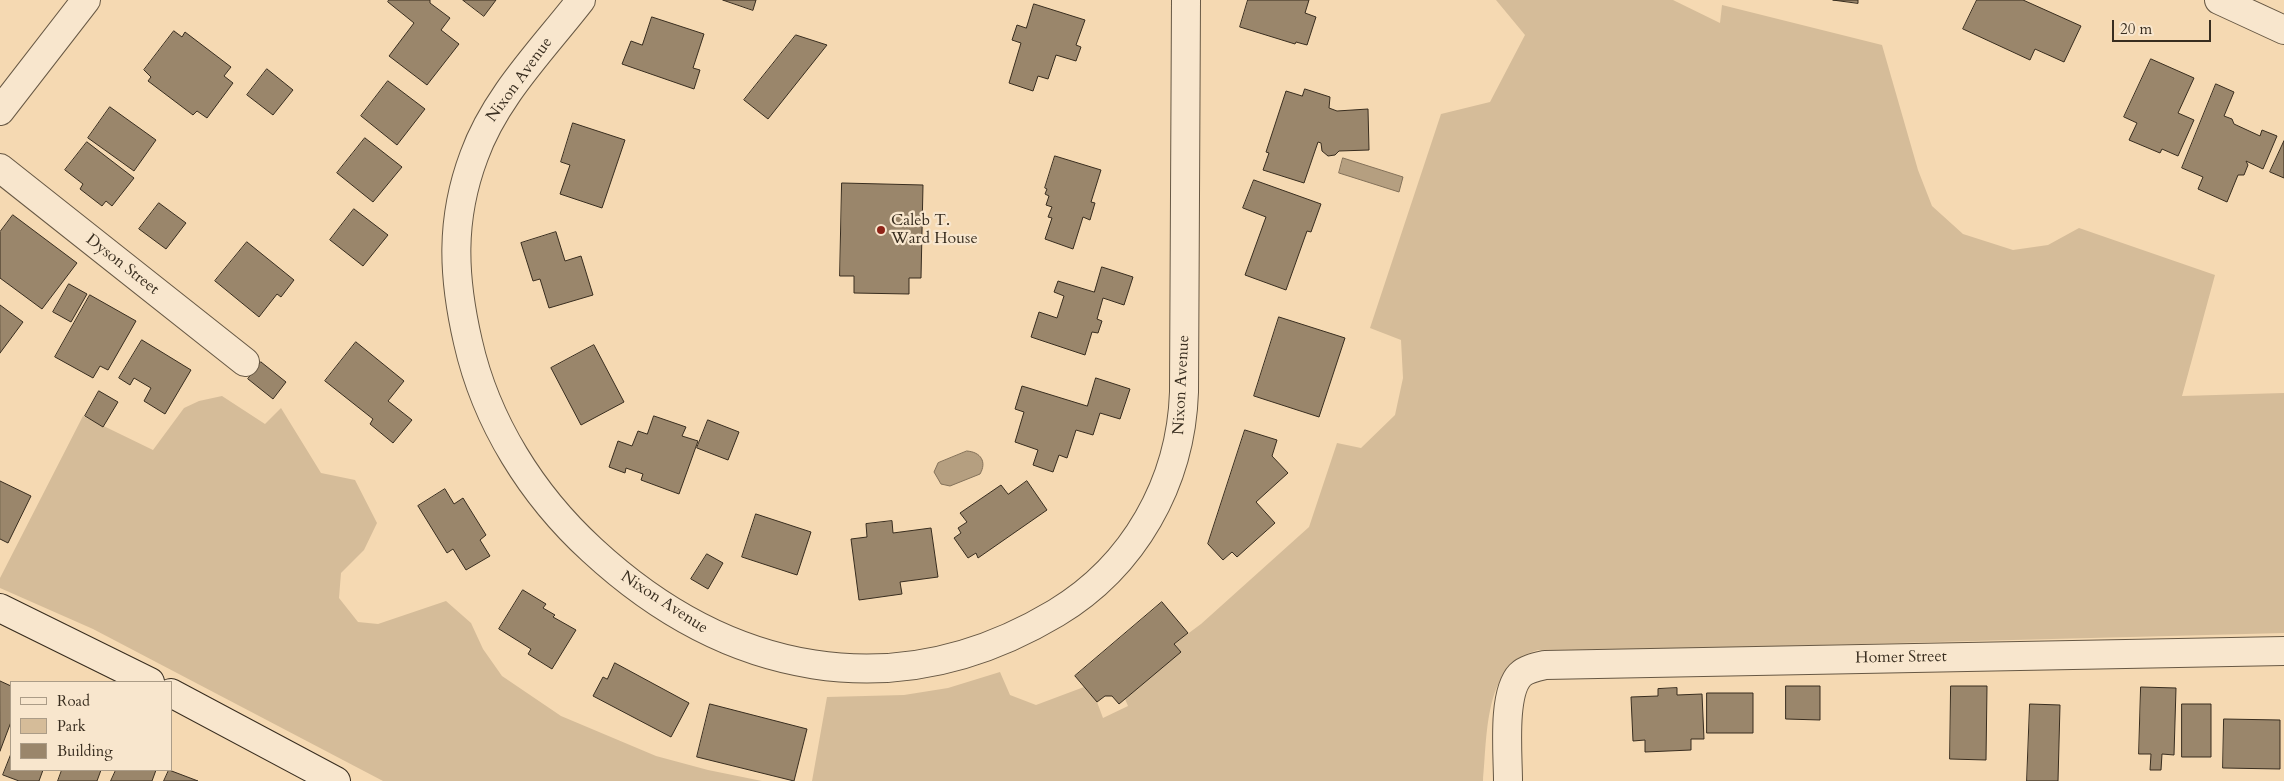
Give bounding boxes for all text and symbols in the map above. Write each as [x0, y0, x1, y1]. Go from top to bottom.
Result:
scale bar [2114, 10, 2213, 42]
text: 20 m [2120, 19, 2152, 39]
street label: Nixon Avenue [483, 34, 557, 126]
place label: Caleb T. Ward House [891, 211, 978, 249]
marker: Caleb T. Ward House [875, 224, 887, 236]
street label: Dyson Street [82, 231, 162, 299]
street label: Nixon Avenue [1170, 335, 1194, 435]
street label: Nixon Avenue [617, 568, 711, 638]
street label: Homer Street [1855, 648, 1947, 668]
legend [10, 681, 172, 771]
text: Road [57, 691, 90, 711]
text: Park [57, 716, 86, 736]
text: Building [57, 741, 113, 761]

